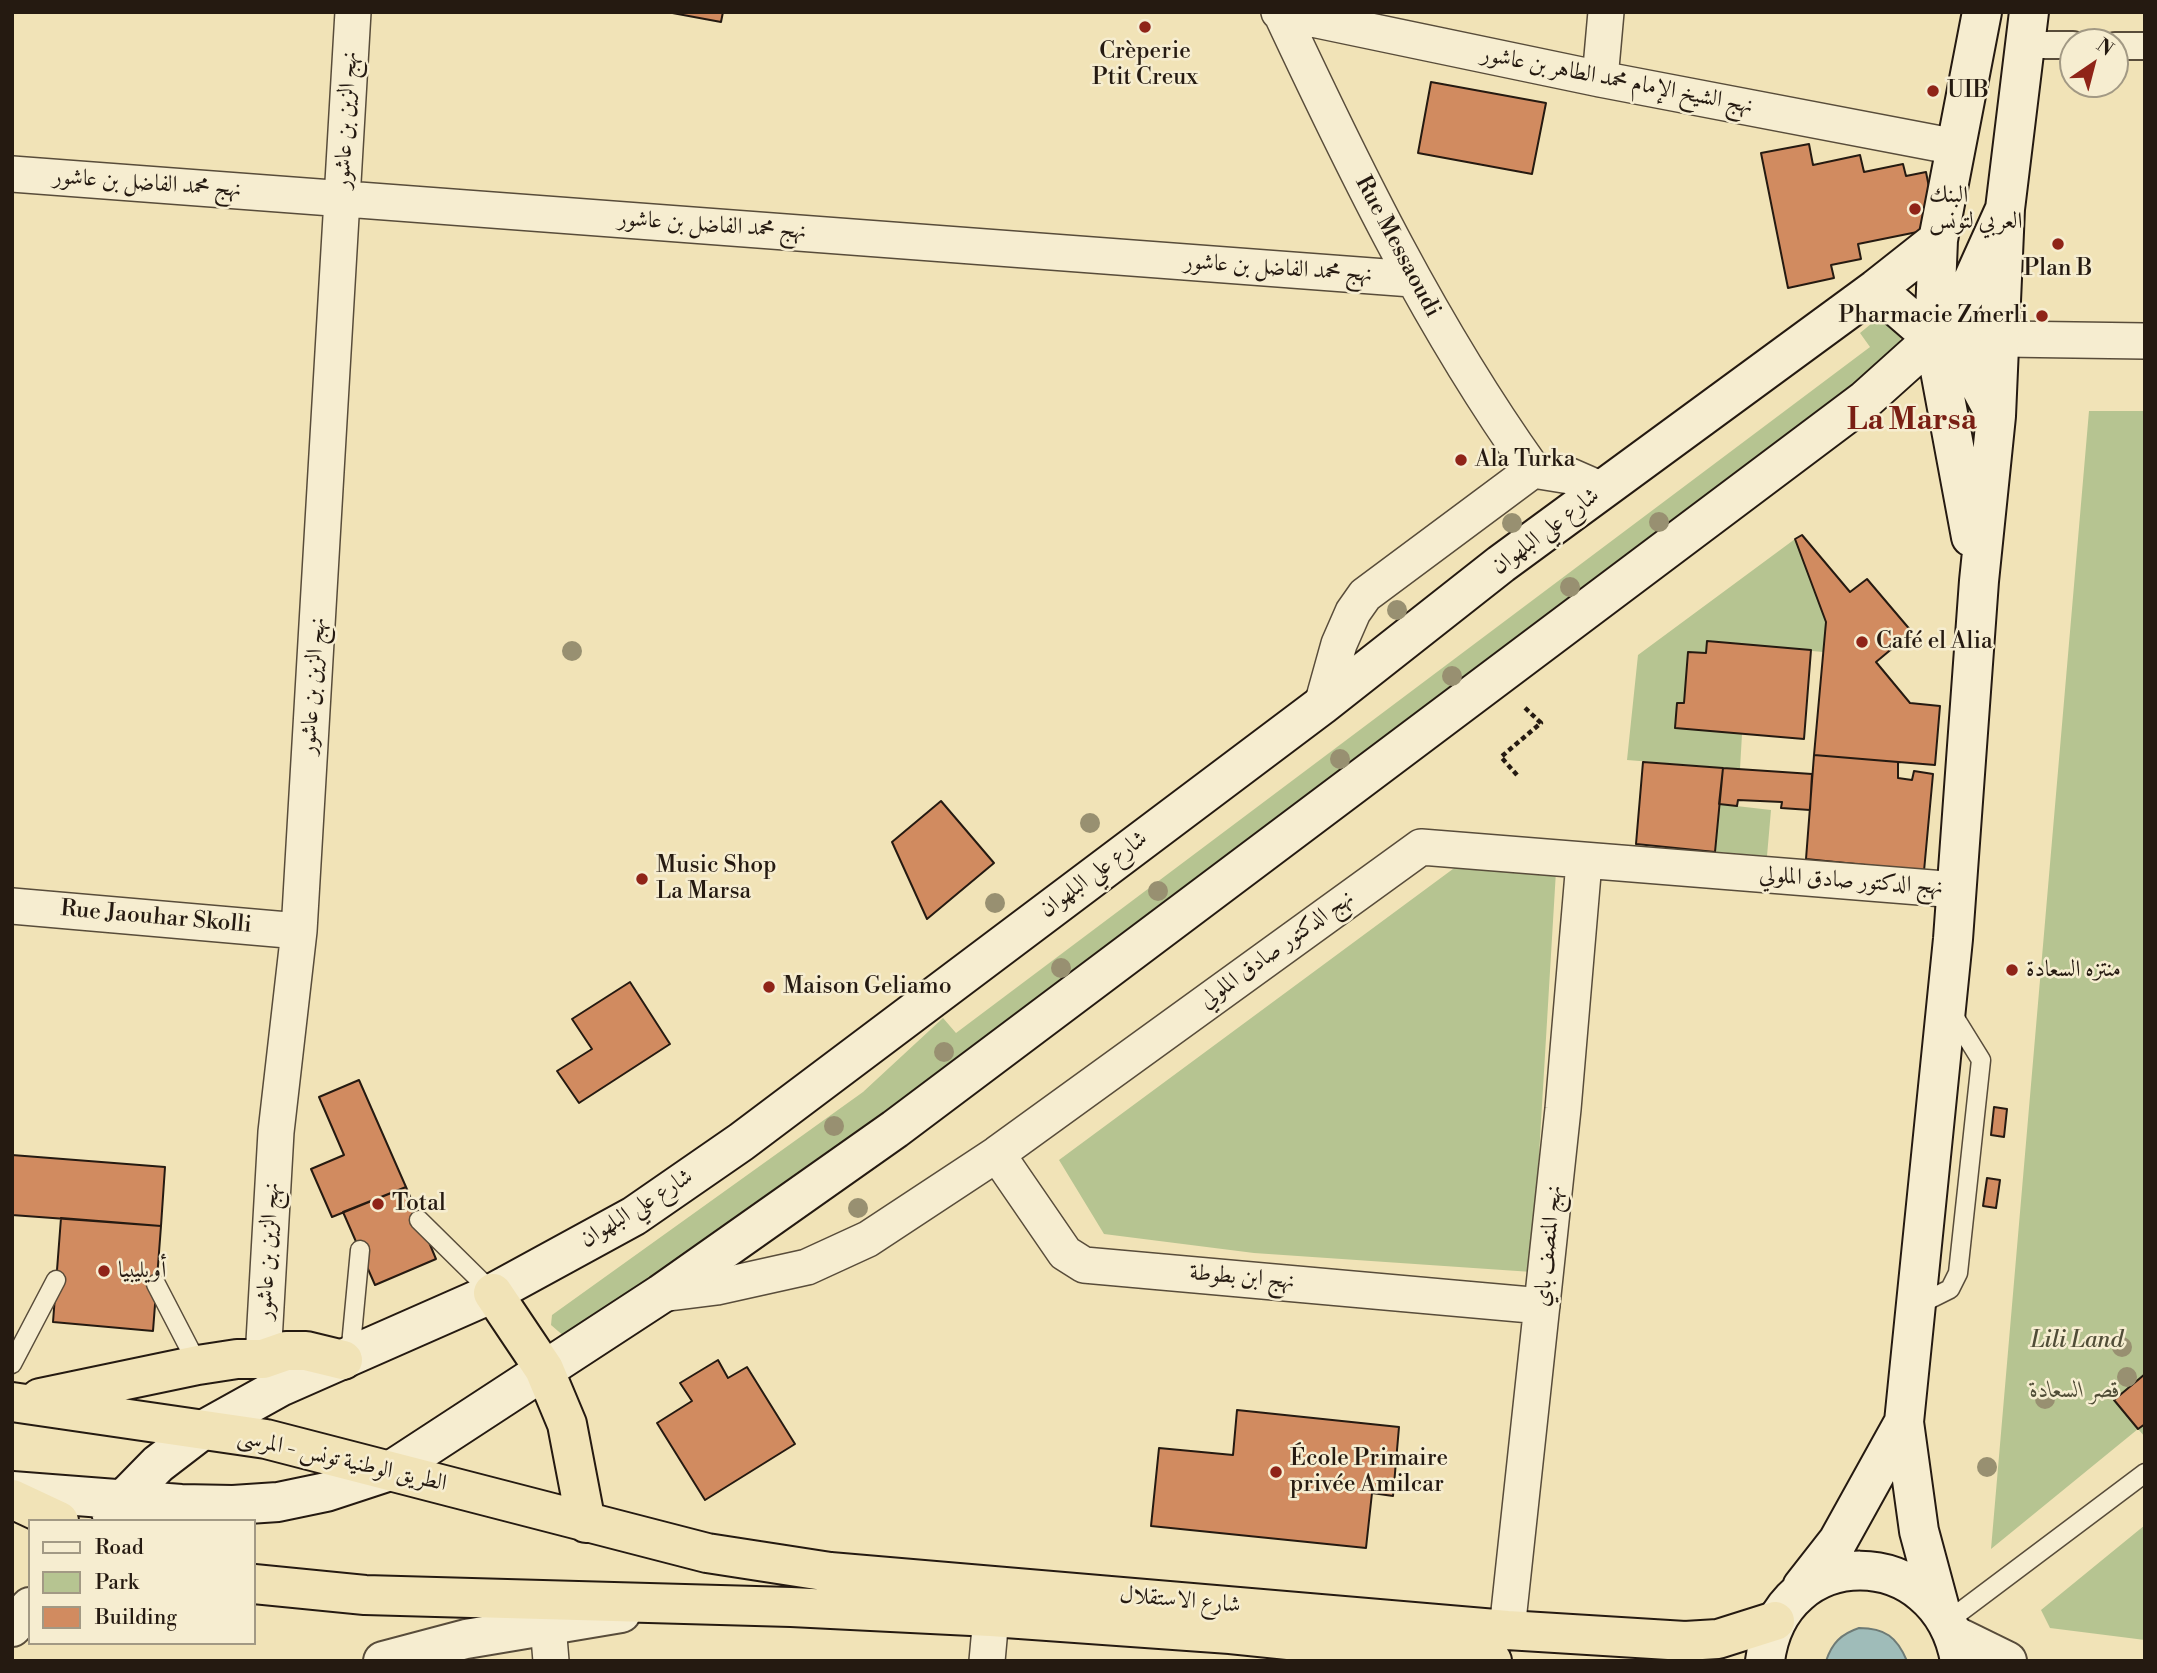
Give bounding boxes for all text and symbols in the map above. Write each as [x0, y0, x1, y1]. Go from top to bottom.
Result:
marker: Crèperie Ptit Creux [1137, 19, 1153, 35]
north arrow [2059, 28, 2129, 98]
text: N [2092, 33, 2118, 62]
place label: Crèperie Ptit Creux [1092, 38, 1198, 92]
street label: نهج الشيخ الإمام محمد الطاهر بن عاشور [1479, 41, 1755, 121]
street label: نهج الزين بن عاشور [330, 51, 364, 189]
place label: UIB [1947, 77, 1989, 105]
marker: UIB [1925, 83, 1941, 99]
street label: نهج محمد الفاضل بن عاشور [52, 164, 242, 204]
street label: Rue Messaoudi [1348, 172, 1446, 322]
place label: البنك العربي لتونس [1929, 182, 2023, 236]
marker: البنك العربي لتونس [1907, 201, 1923, 217]
street label: نهج محمد الفاضل بن عاشور [617, 206, 807, 246]
marker: Plan B [2050, 236, 2066, 252]
street label: نهج محمد الفاضل بن عاشور [1183, 249, 1373, 289]
place label: Plan B [2024, 255, 2092, 283]
place label: Pharmacie Zmerli [1838, 302, 2028, 330]
marker: Pharmacie Zmerli [2034, 308, 2050, 324]
district label: La Marsa [1847, 404, 1977, 440]
place label: Ala Turka [1475, 446, 1575, 474]
marker: Ala Turka [1453, 452, 1469, 468]
street label: شارع علي البلهوان [1487, 483, 1605, 581]
street label: نهج الزين بن عاشور [295, 616, 333, 756]
place label: Café el Alia [1876, 628, 1993, 656]
marker: Café el Alia [1854, 634, 1870, 650]
street label: شارع علي البلهوان [1035, 826, 1153, 924]
place label: Music Shop La Marsa [656, 852, 777, 906]
street label: نهج الدكتور صادق الملولي [1758, 862, 1944, 902]
marker: Music Shop La Marsa [634, 871, 650, 887]
street label: نهج الدكتور صادق الملولي [1194, 885, 1360, 1015]
street label: Rue Jaouhar Skolli [59, 896, 253, 940]
place label: منتزه السعادة [2026, 956, 2121, 984]
marker: منتزه السعادة [2004, 962, 2020, 978]
place label: Maison Geliamo [783, 973, 952, 1001]
marker: Maison Geliamo [761, 979, 777, 995]
street label: شارع علي البلهوان [575, 1163, 699, 1255]
street label: نهج الزين بن عاشور [252, 1182, 286, 1320]
street label: نهج المنصف باي [1529, 1184, 1569, 1308]
place label: Total [392, 1190, 446, 1218]
marker: Total [370, 1196, 386, 1212]
place label: أويليبيا [118, 1257, 166, 1285]
street label: نهج ابن بطوطة [1188, 1260, 1296, 1296]
marker: أويليبيا [96, 1263, 112, 1279]
park label: Lili Land [2031, 1327, 2123, 1355]
park label: قصر السعادة [2030, 1377, 2120, 1405]
street label: الطريق الوطنية تونس - المرسى [235, 1423, 449, 1499]
place label: École Primaire privée Amilcar [1290, 1445, 1448, 1499]
marker: École Primaire privée Amilcar [1268, 1464, 1284, 1480]
legend [28, 1519, 256, 1645]
text: Road [95, 1535, 144, 1561]
text: Park [95, 1570, 139, 1596]
street label: شارع الاستقلال [1118, 1582, 1242, 1620]
text: Building [95, 1605, 177, 1631]

